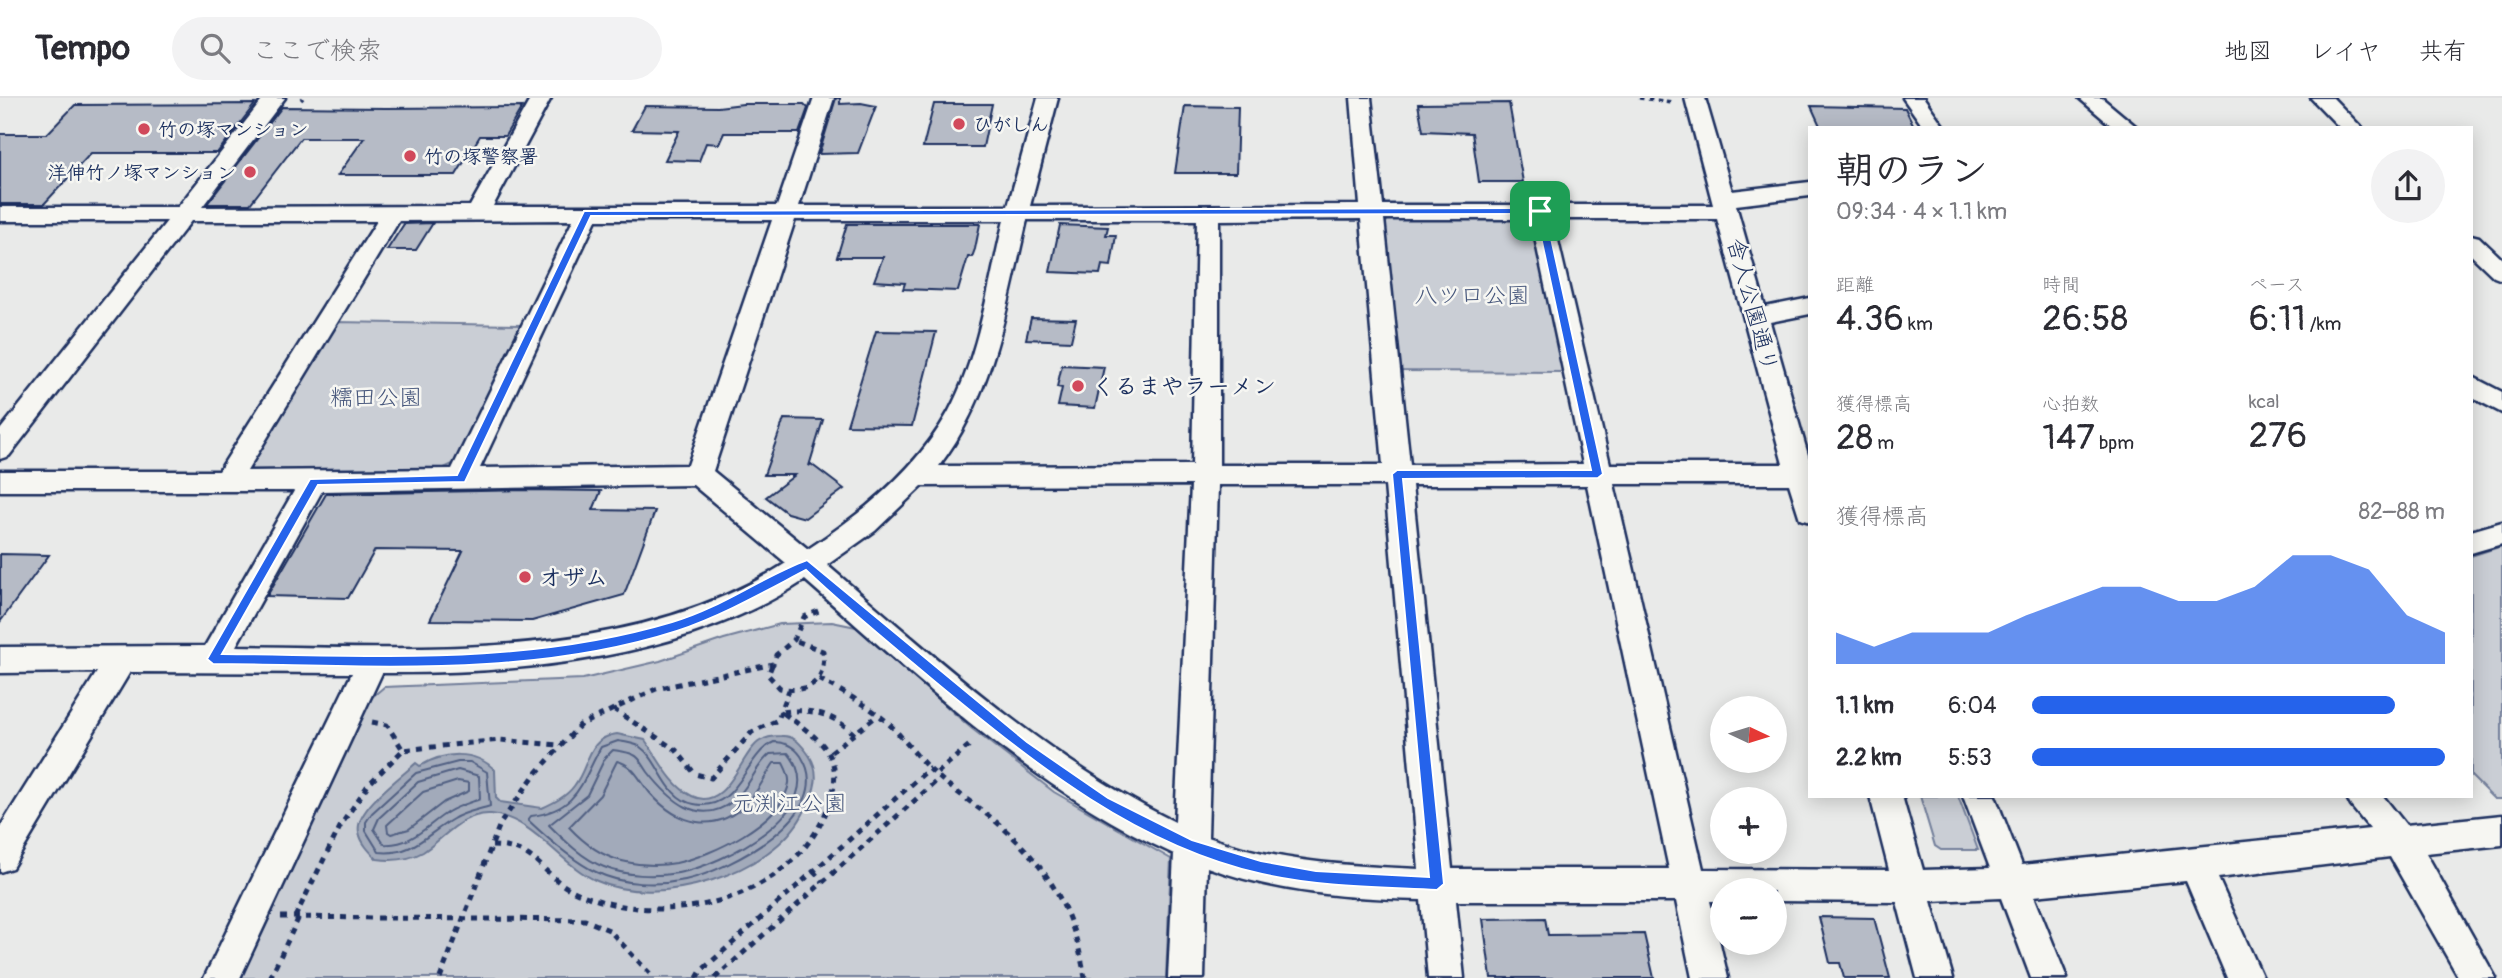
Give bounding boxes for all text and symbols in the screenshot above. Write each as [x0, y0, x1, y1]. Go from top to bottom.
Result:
search box [172, 17, 662, 80]
text: Tempo [35, 28, 130, 69]
icon: search [196, 29, 234, 67]
text: ここで検索 [252, 35, 382, 67]
text: 地図 [2224, 37, 2272, 66]
text: レイヤ [2310, 37, 2381, 66]
text: 共有 [2419, 37, 2467, 66]
place label: ひがしん [973, 113, 1049, 137]
marker: ひがしん [951, 116, 967, 132]
place label: 竹の塚マンション [158, 118, 308, 142]
marker: 竹の塚マンション [136, 121, 152, 137]
place label: 竹の塚警察署 [424, 145, 538, 169]
text: 朝のラン [1836, 147, 1988, 195]
marker: 竹の塚警察署 [402, 148, 418, 164]
button: share [2371, 149, 2445, 223]
place label: 洋伸竹ノ塚マンション [48, 161, 236, 185]
marker: 洋伸竹ノ塚マンション [242, 164, 258, 180]
pin [1510, 181, 1570, 241]
icon: arrive [1521, 192, 1559, 230]
text: 09:34 · 4 × 1.1 km [1836, 197, 2007, 226]
street label: 舎人公園通り [1721, 235, 1784, 376]
text: 距離 [1836, 273, 1874, 297]
text: 時間 [2042, 273, 2080, 297]
text: ペース [2249, 273, 2305, 297]
park label: 八ツ口公園 [1415, 281, 1530, 310]
text: 4.36 [1836, 297, 1904, 341]
text: 26:58 [2042, 297, 2128, 341]
text: 6:11 [2249, 297, 2306, 341]
text: km [1904, 312, 1933, 336]
text: /km [2306, 312, 2342, 336]
place label: くるまやラーメン [1092, 372, 1276, 401]
marker: くるまやラーメン [1070, 378, 1086, 394]
park label: 糯田公園 [330, 383, 422, 412]
text: kcal [2249, 390, 2280, 414]
text: 獲得標高 [1836, 392, 1912, 416]
text: 心拍数 [2042, 392, 2099, 416]
text: 276 [2249, 414, 2307, 458]
text: 28 [1836, 416, 1873, 460]
text: 147 [2042, 416, 2095, 460]
text: m [1873, 431, 1894, 455]
text: bpm [2095, 431, 2134, 455]
text: 82–88 m [2358, 497, 2445, 526]
text: 獲得標高 [1836, 502, 1928, 531]
place label: オザム [539, 563, 608, 592]
marker: オザム [517, 569, 533, 585]
text: 1.1 km [1836, 691, 1894, 720]
text: 6:04 [1948, 691, 1997, 720]
north arrow [1710, 696, 1787, 774]
map controls [1710, 696, 1787, 955]
text: 2.2 km [1836, 743, 1902, 772]
text: 5:53 [1948, 743, 1992, 772]
button: + [1710, 787, 1787, 864]
park label: 元渕江公園 [732, 789, 847, 818]
button: − [1710, 878, 1787, 955]

